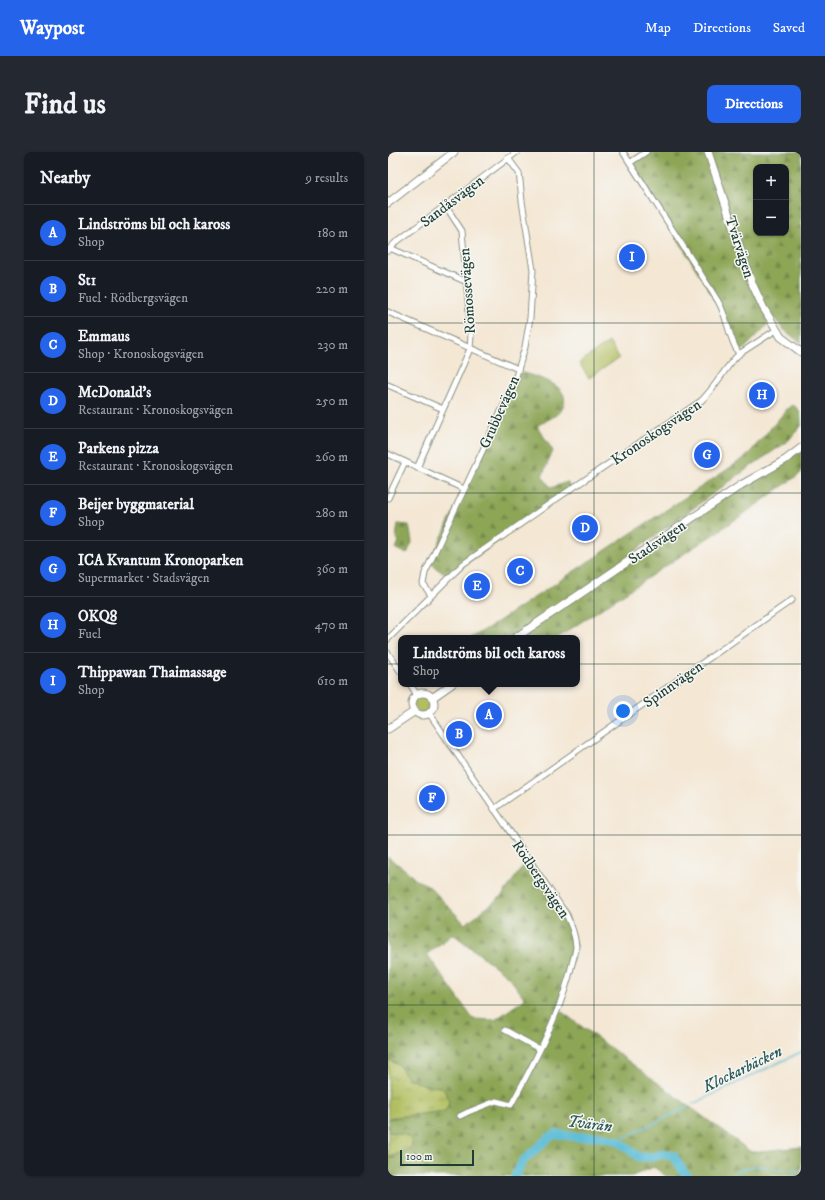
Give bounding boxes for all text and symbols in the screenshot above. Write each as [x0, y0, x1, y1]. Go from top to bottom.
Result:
text: Waypost [20, 17, 84, 40]
text: Map [645, 19, 671, 37]
text: Directions [693, 19, 751, 37]
text: Saved [773, 19, 805, 37]
button: Directions [707, 85, 801, 123]
text: Find us [24, 87, 106, 122]
map controls [753, 164, 789, 236]
button: + [753, 164, 789, 200]
text: Nearby [40, 167, 90, 189]
text: 9 results [306, 170, 348, 186]
street label: Sandåsvägen [417, 171, 488, 232]
button: − [753, 200, 789, 236]
street label: Tvärvägen [721, 214, 759, 281]
text: Lindströms bil och kaross [78, 215, 230, 234]
text: A [49, 225, 57, 241]
text: 180 m [317, 225, 348, 241]
text: Shop [78, 234, 104, 250]
pin: I [619, 242, 645, 272]
street label: Römossevägen [455, 247, 480, 335]
text: St1 [78, 271, 96, 290]
text: B [49, 281, 57, 297]
text: 220 m [316, 281, 348, 297]
text: Fuel · Rödbergsvägen [78, 290, 188, 306]
text: Emmaus [78, 327, 130, 346]
text: C [49, 337, 57, 353]
text: 230 m [317, 337, 348, 353]
text: Shop · Kronoskogsvägen [78, 346, 204, 362]
street label: Grubbevägen [475, 373, 524, 452]
pin: H [749, 380, 775, 410]
text: McDonald's [78, 383, 151, 402]
text: D [48, 393, 58, 409]
text: 250 m [316, 393, 348, 409]
street label: Kronoskogsvägen [608, 395, 705, 470]
text: Restaurant · Kronoskogsvägen [78, 402, 233, 418]
text: Parkens pizza [78, 439, 159, 458]
pin: G [694, 440, 720, 470]
text: E [48, 449, 58, 465]
text: 260 m [315, 449, 348, 465]
text: Restaurant · Kronoskogsvägen [78, 458, 233, 474]
text: Beijer byggmaterial [78, 495, 194, 514]
text: F [49, 505, 57, 521]
text: 280 m [316, 505, 348, 521]
pin: D [572, 513, 598, 543]
text: Shop [78, 514, 104, 530]
street label: Stadsvägen [625, 516, 690, 569]
text: ICA Kvantum Kronoparken [78, 551, 243, 570]
pin: C [507, 556, 533, 586]
text: G [48, 561, 58, 577]
text: 360 m [317, 561, 348, 577]
text: Supermarket · Stadsvägen [78, 570, 210, 586]
pin: E [464, 571, 490, 601]
text: OKQ8 [78, 607, 117, 626]
text: H [48, 617, 58, 633]
text: 470 m [315, 617, 348, 633]
text: Fuel [78, 626, 101, 642]
popup [398, 635, 580, 687]
text: Lindströms bil och kaross [413, 644, 565, 663]
street label: Spinnvägen [639, 657, 707, 712]
text: Thippawan Thaimassage [78, 663, 227, 682]
text: Shop [413, 663, 439, 679]
text: I [50, 673, 56, 689]
text: 610 m [317, 673, 348, 689]
text: Shop [78, 682, 104, 698]
pin: A [476, 700, 502, 730]
your location [613, 701, 633, 721]
pin: B [446, 719, 472, 749]
pin: F [419, 783, 445, 813]
street label: Rödbergsvägen [508, 837, 574, 922]
water label: Klockarbäcken [699, 1041, 785, 1097]
water label: Tvärån [566, 1111, 613, 1137]
scale bar [400, 1148, 474, 1167]
text: 100 m [406, 1150, 432, 1164]

